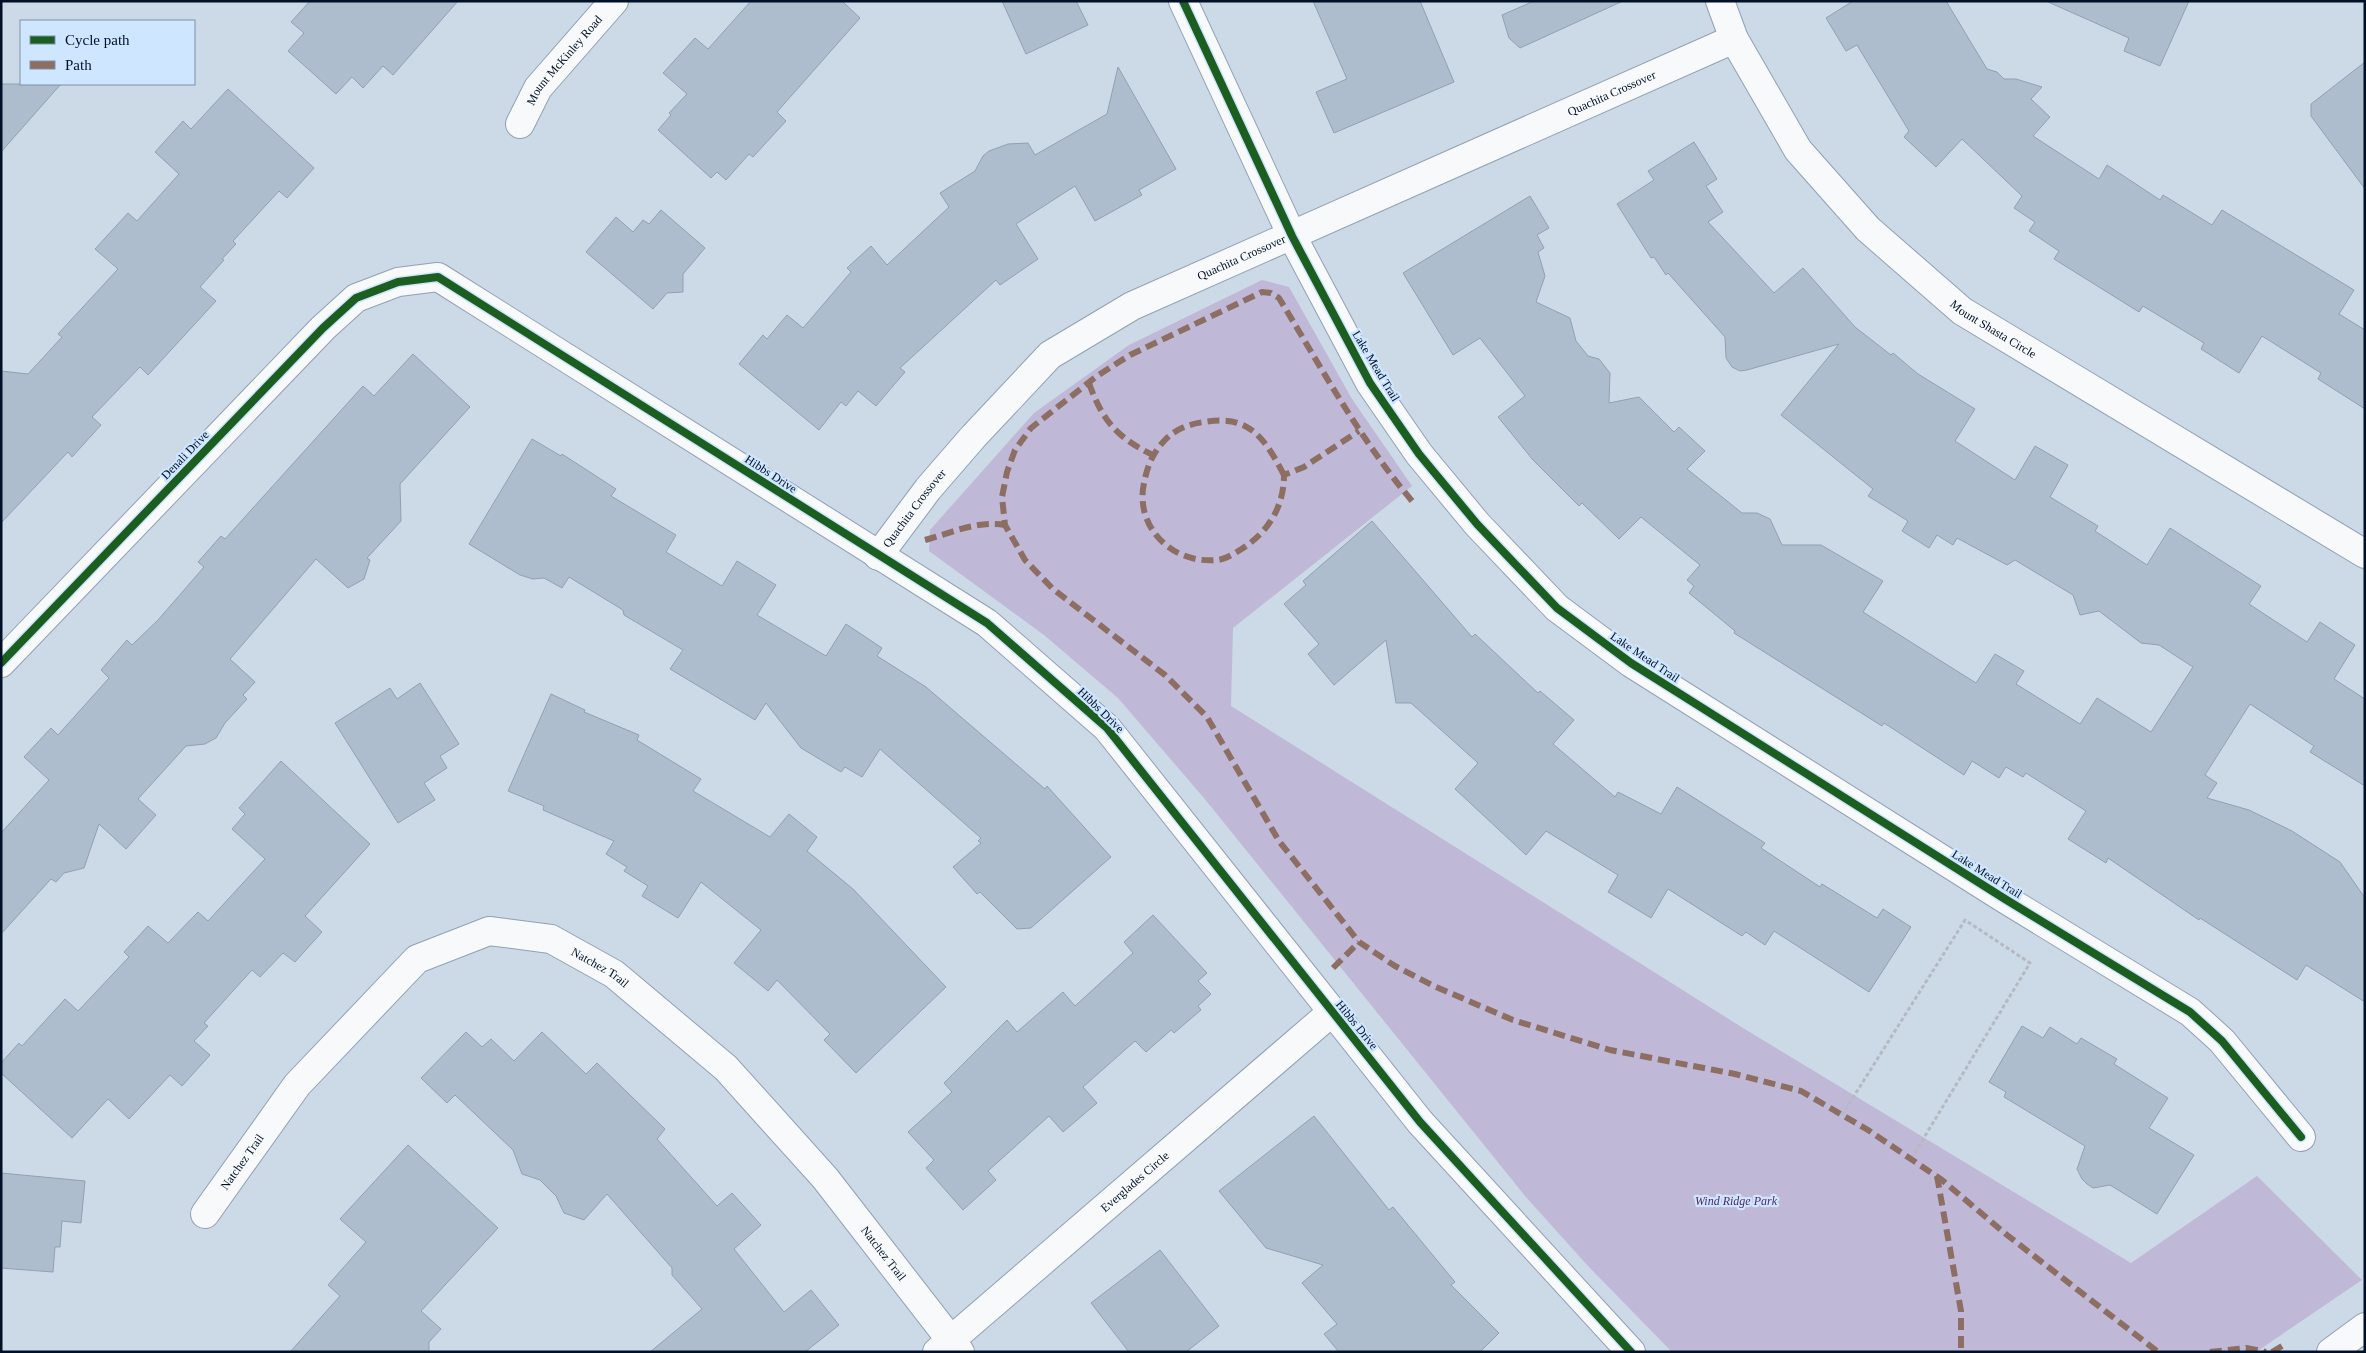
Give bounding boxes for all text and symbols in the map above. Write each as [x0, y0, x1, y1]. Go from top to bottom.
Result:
street label: Mount McKinley Road [524, 13, 605, 107]
legend [20, 20, 195, 85]
text: Cycle path [65, 32, 130, 48]
text: Path [65, 57, 92, 73]
street label: Quachita Crossover [1565, 68, 1658, 119]
street label: Quachita Crossover [1195, 232, 1288, 283]
street label: Mount Shasta Circle [1947, 297, 2039, 361]
street label: Lake Mead Trail [1349, 328, 1403, 404]
street label: Denali Drive [158, 428, 212, 482]
street label: Hibbs Drive [742, 452, 800, 496]
street label: Quachita Crossover [880, 466, 949, 550]
street label: Lake Mead Trail [1608, 629, 1683, 686]
street label: Hibbs Drive [1075, 684, 1127, 736]
street label: Lake Mead Trail [1949, 847, 2025, 901]
street label: Natchez Trail [569, 945, 632, 991]
street label: Hibbs Drive [1333, 998, 1381, 1052]
street label: Natchez Trail [218, 1131, 267, 1192]
street label: Everglades Circle [1098, 1149, 1172, 1215]
park label: Wind Ridge Park [1695, 1194, 1778, 1208]
street label: Natchez Trail [858, 1223, 909, 1284]

